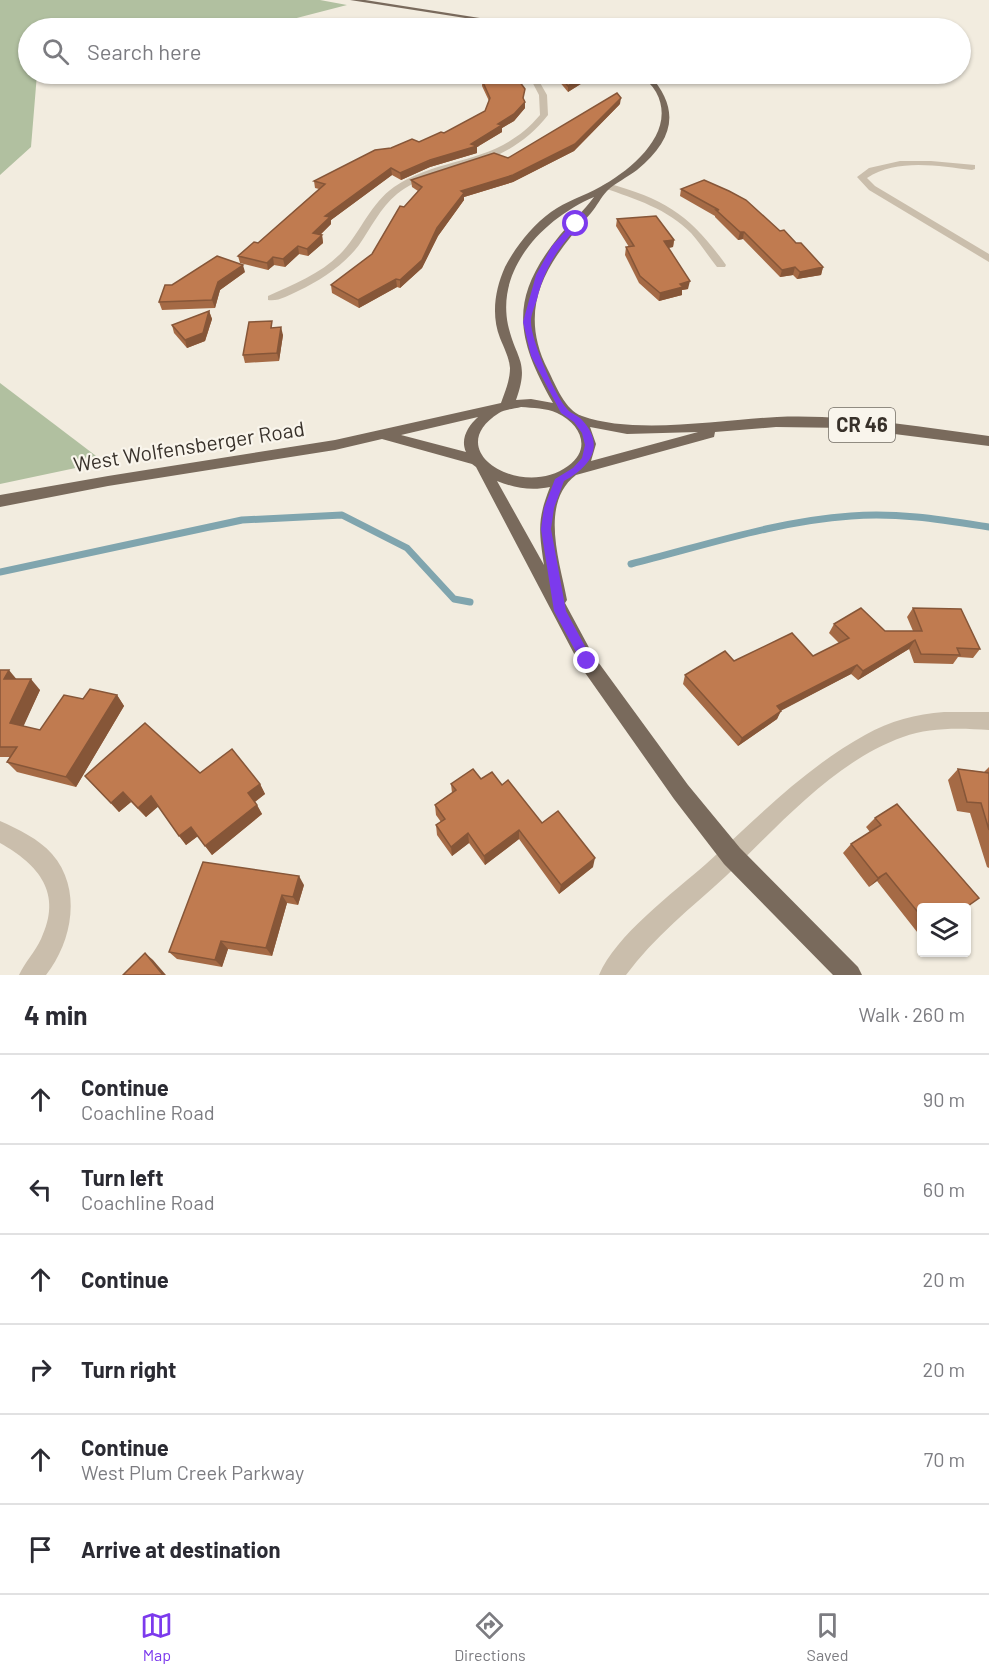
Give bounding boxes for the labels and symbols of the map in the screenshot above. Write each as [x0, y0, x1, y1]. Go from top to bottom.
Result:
route start [562, 210, 588, 236]
road number: CR 46 [829, 408, 895, 442]
street label: West Wolfensberger Road [71, 415, 306, 476]
route end [573, 647, 599, 673]

